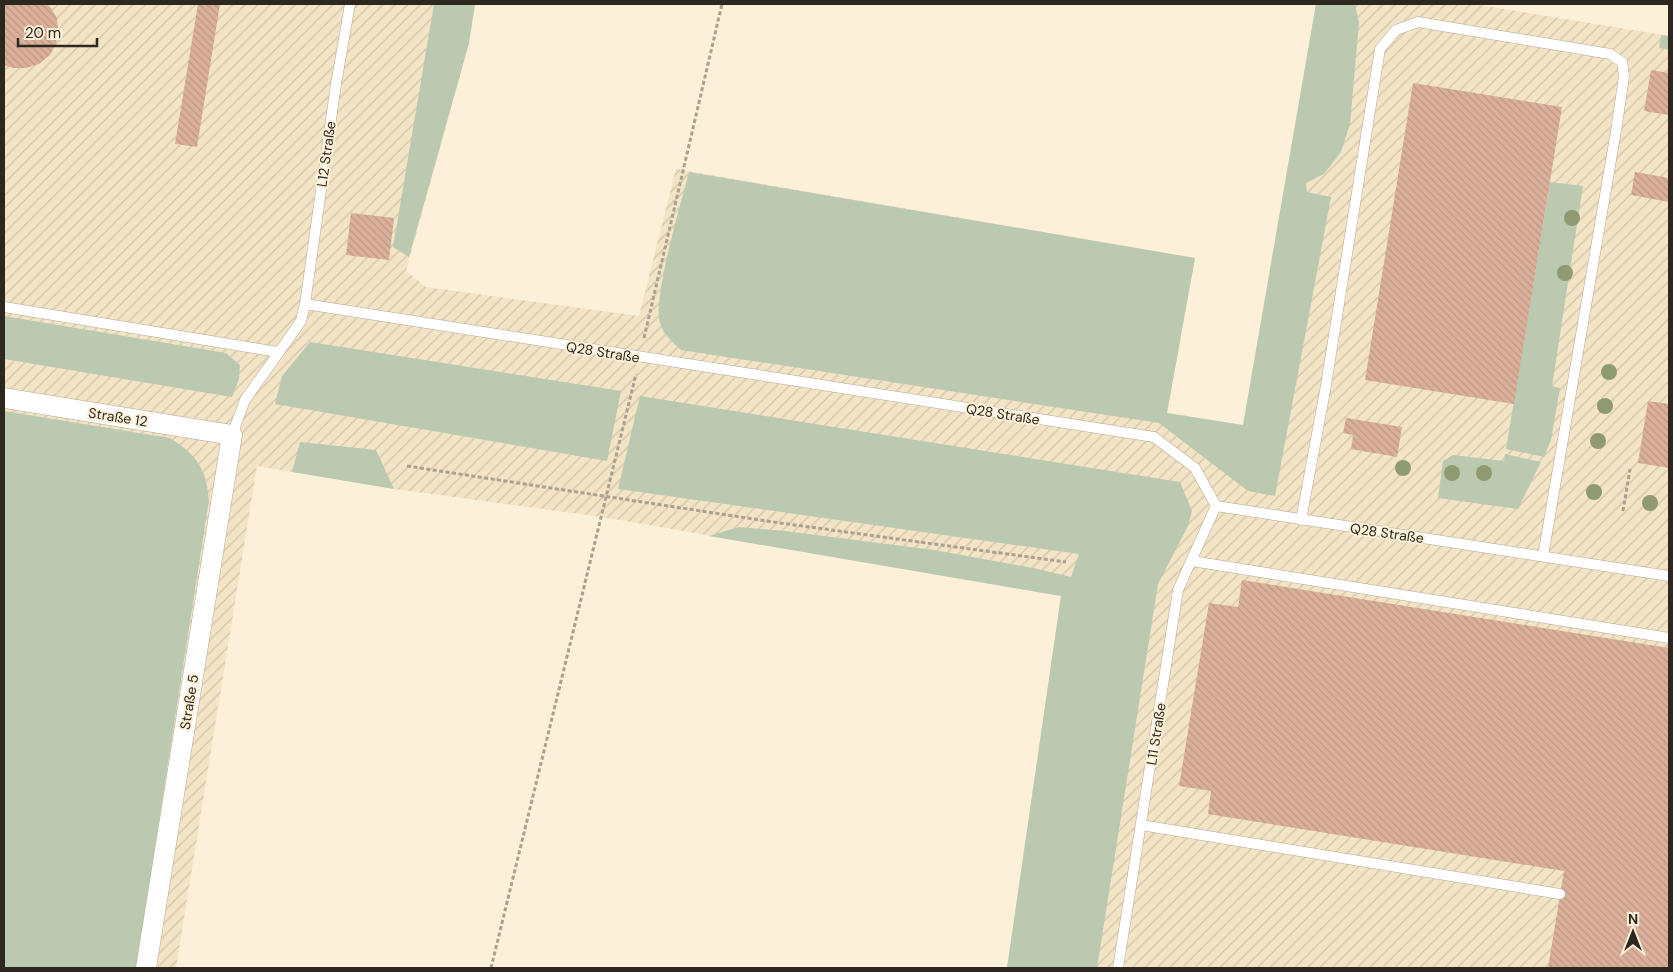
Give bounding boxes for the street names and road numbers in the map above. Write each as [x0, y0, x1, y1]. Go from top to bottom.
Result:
street label: L12 Straße [312, 120, 340, 188]
street label: Q28 Straße [565, 337, 641, 367]
street label: Q28 Straße [965, 399, 1041, 429]
street label: Straße 12 [87, 403, 149, 431]
street label: Q28 Straße [1349, 519, 1425, 547]
street label: Straße 5 [176, 673, 202, 731]
street label: L11 Straße [1142, 702, 1170, 766]

